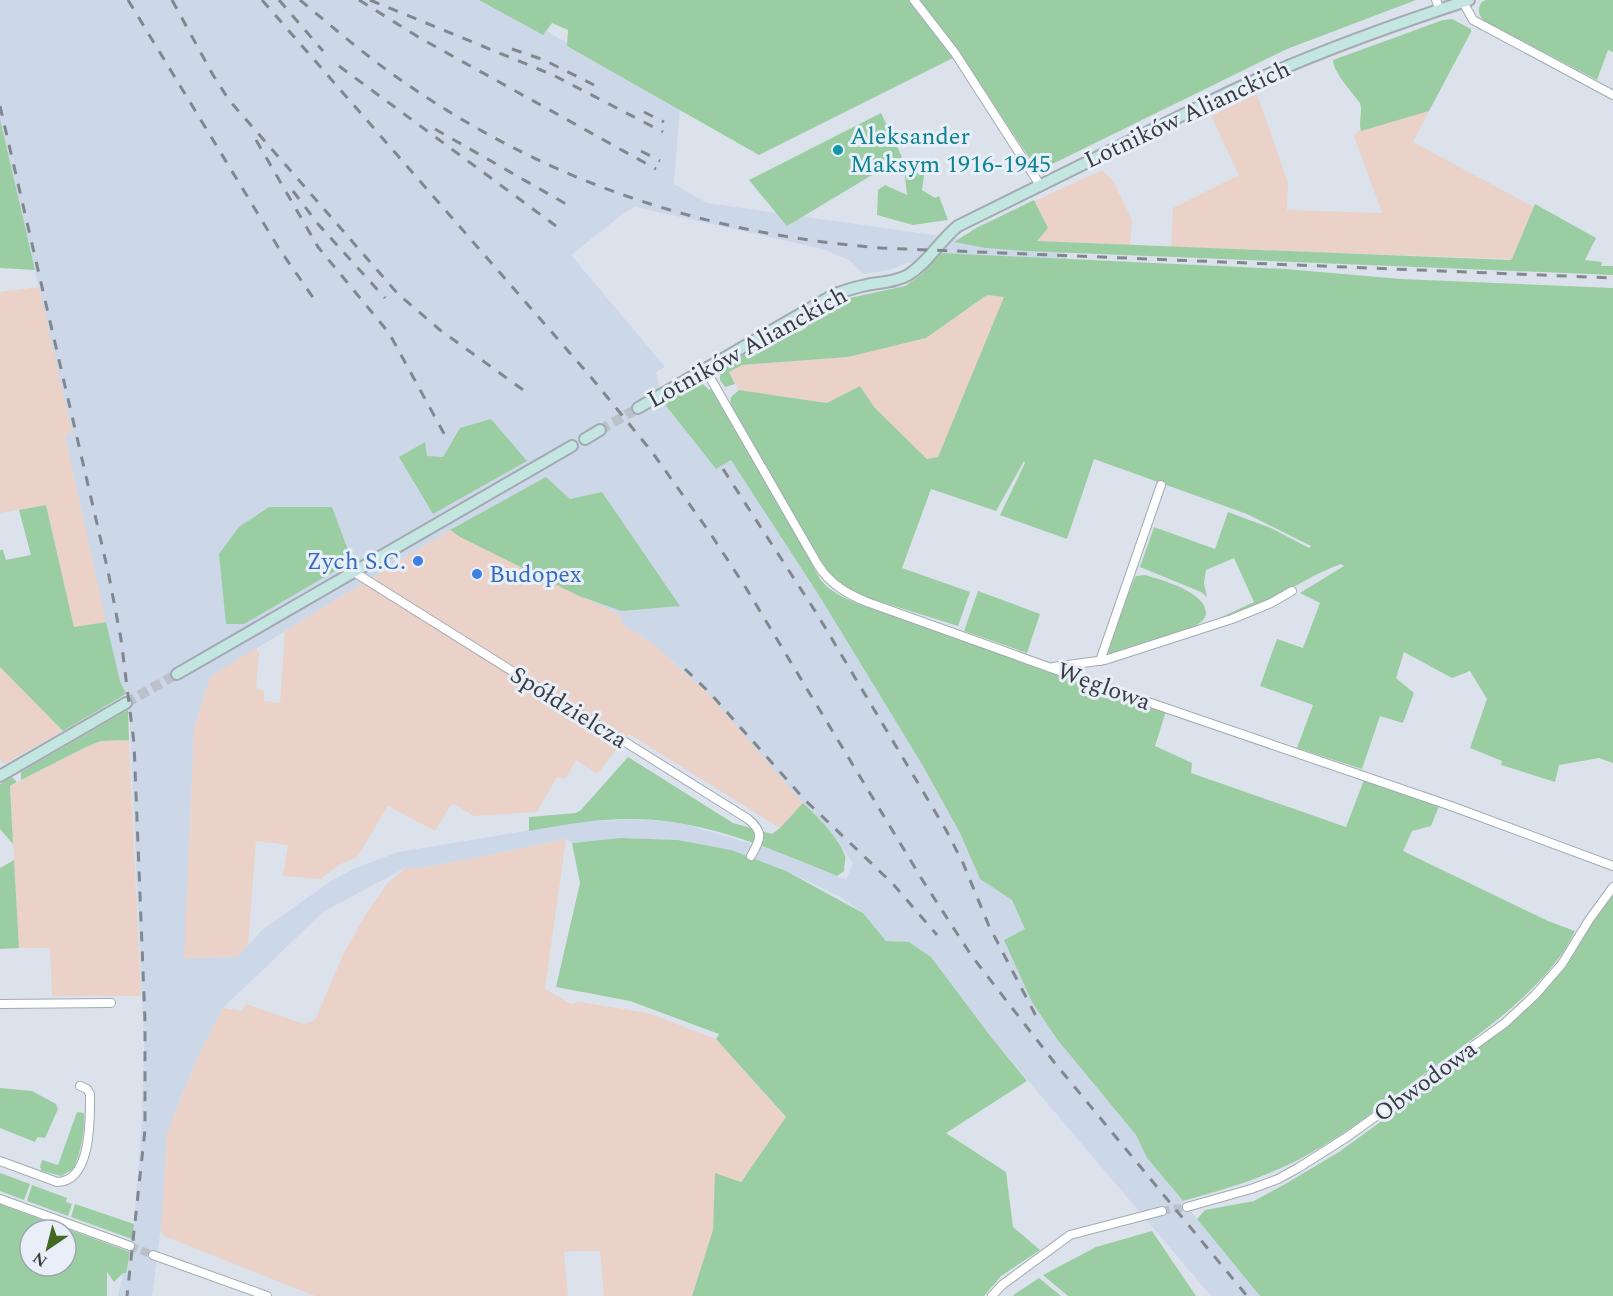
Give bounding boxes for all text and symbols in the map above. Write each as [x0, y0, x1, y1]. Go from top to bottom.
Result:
street label: Lotników Alianckich [1078, 51, 1296, 178]
place label: Aleksander Maksym 1916-1945 [850, 119, 1051, 183]
marker: Aleksander Maksym 1916-1945 [831, 143, 845, 157]
street label: Lotników Alianckich [641, 278, 854, 418]
place label: Zych S.C. [307, 544, 406, 580]
marker: Zych S.C. [411, 554, 425, 568]
place label: Budopex [489, 557, 582, 593]
marker: Budopex [470, 567, 484, 581]
street label: Węglowa [1052, 653, 1156, 721]
street label: Spółdzielcza [503, 657, 634, 758]
street label: Obwodowa [1366, 1032, 1485, 1132]
north arrow [18, 1218, 78, 1278]
text: N [28, 1246, 52, 1273]

